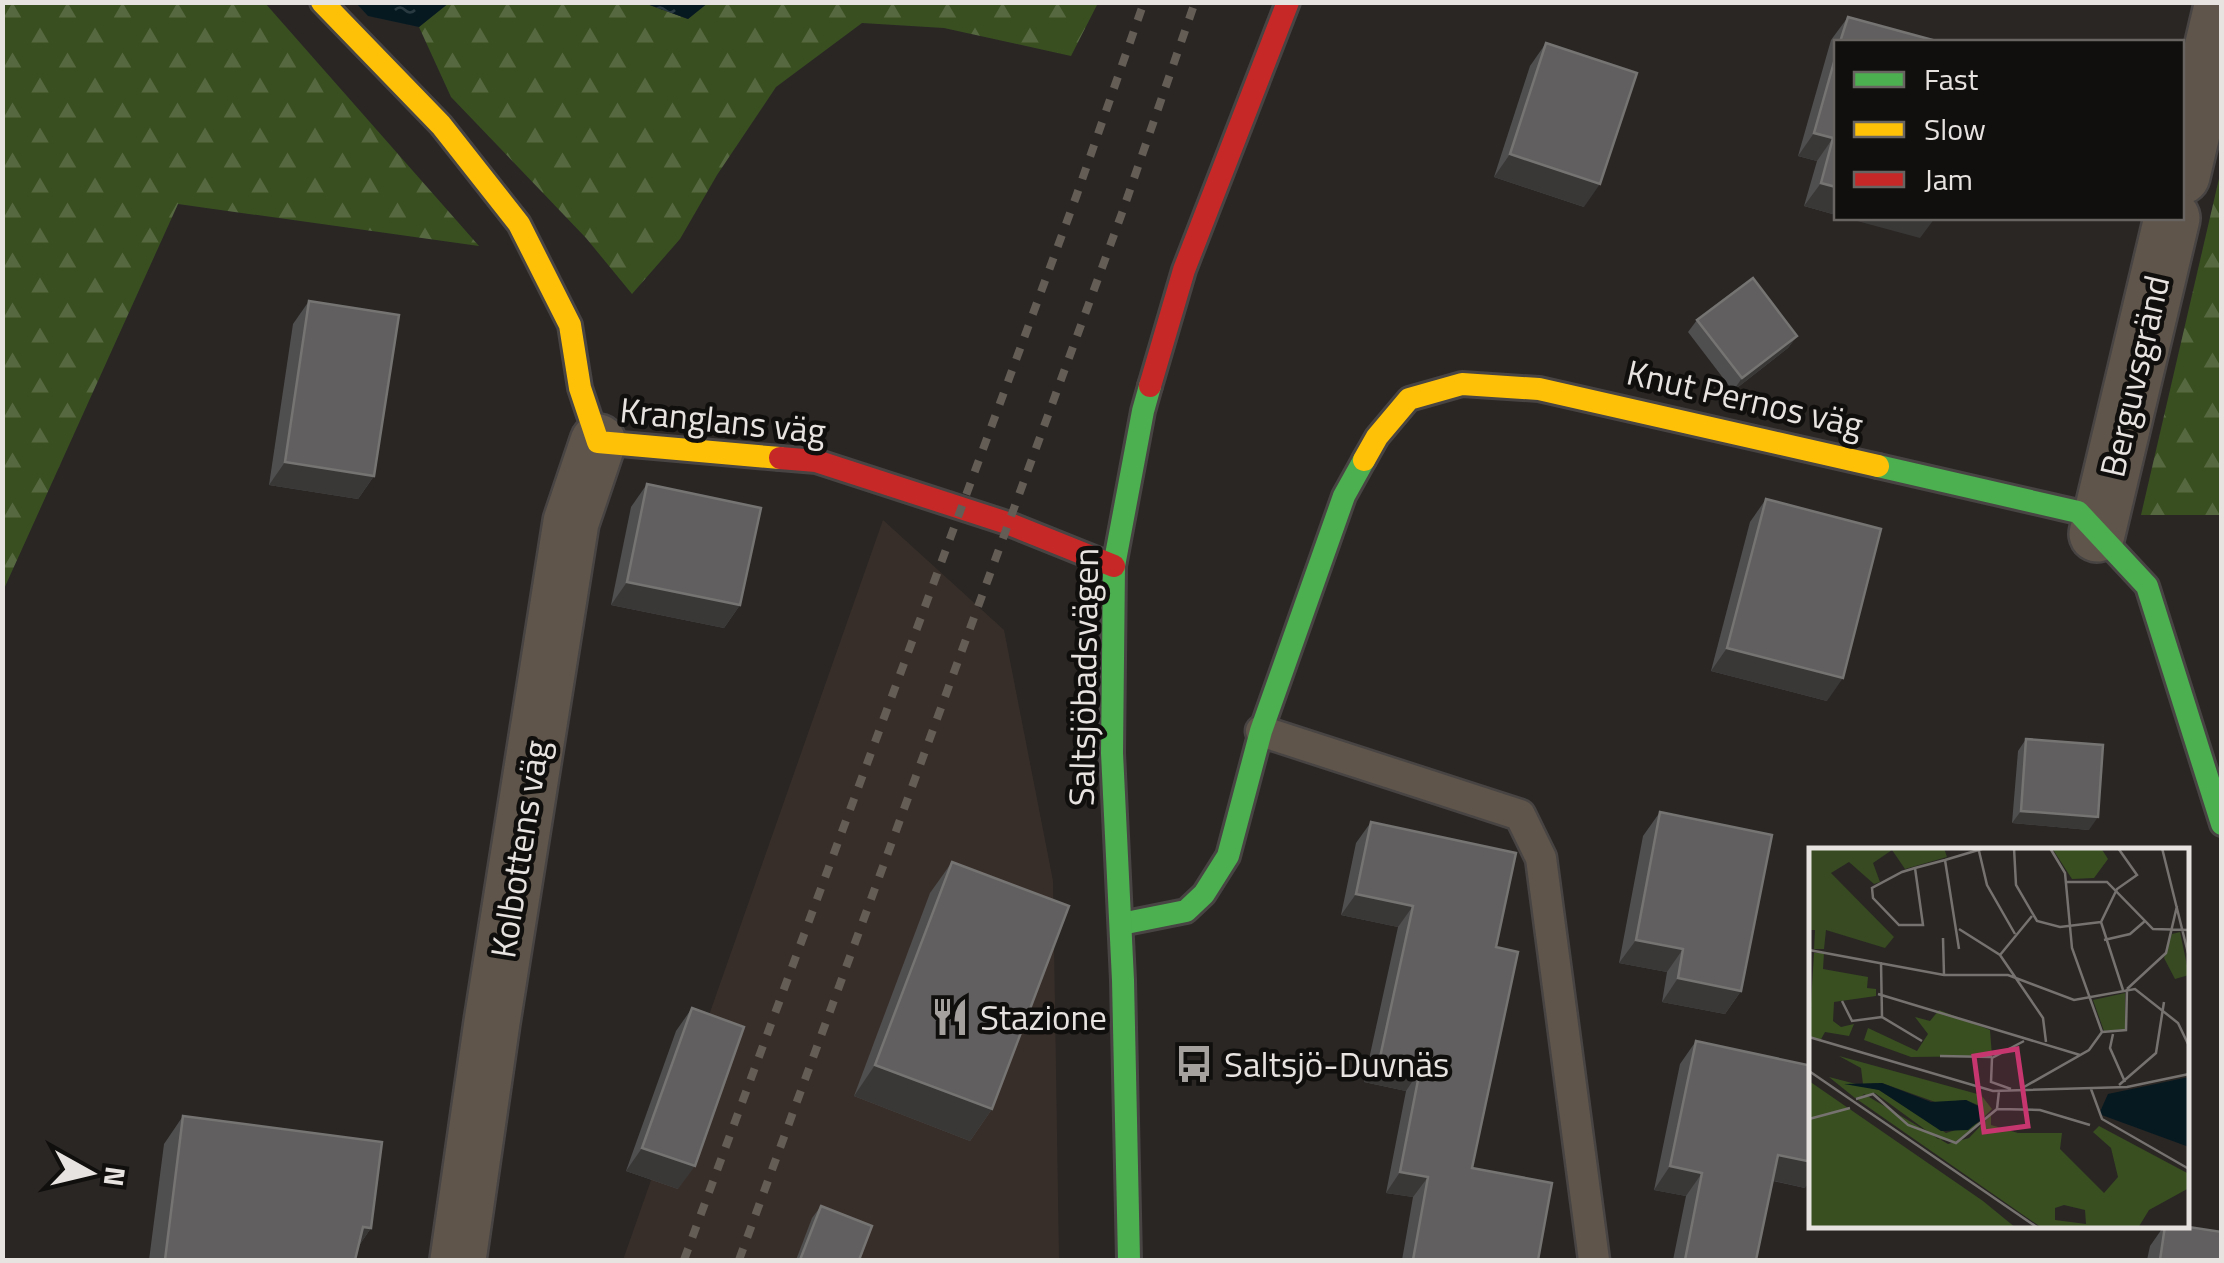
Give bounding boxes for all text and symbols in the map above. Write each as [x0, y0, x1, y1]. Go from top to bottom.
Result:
legend [1834, 40, 2184, 220]
text: Fast [1924, 56, 1979, 102]
text: Slow [1924, 106, 1986, 152]
text: Jam [1924, 156, 1973, 202]
street label: Berguvsgränd [2085, 270, 2183, 482]
street label: Knut Pernos väg [1622, 345, 1868, 451]
street label: Kranglans väg [617, 382, 829, 458]
street label: Saltsjöbadsvägen [1054, 547, 1112, 807]
street label: Kolbottens väg [475, 736, 563, 962]
inset map [1809, 848, 2189, 1228]
place label: Stazione [980, 990, 1107, 1044]
restaurant icon: Stazione [929, 996, 971, 1038]
place label: Saltsjö-Duvnäs [1224, 1037, 1449, 1091]
bus stop icon: Saltsjö-Duvnäs [1173, 1043, 1215, 1085]
north arrow [40, 1123, 140, 1223]
text: N [93, 1164, 138, 1189]

